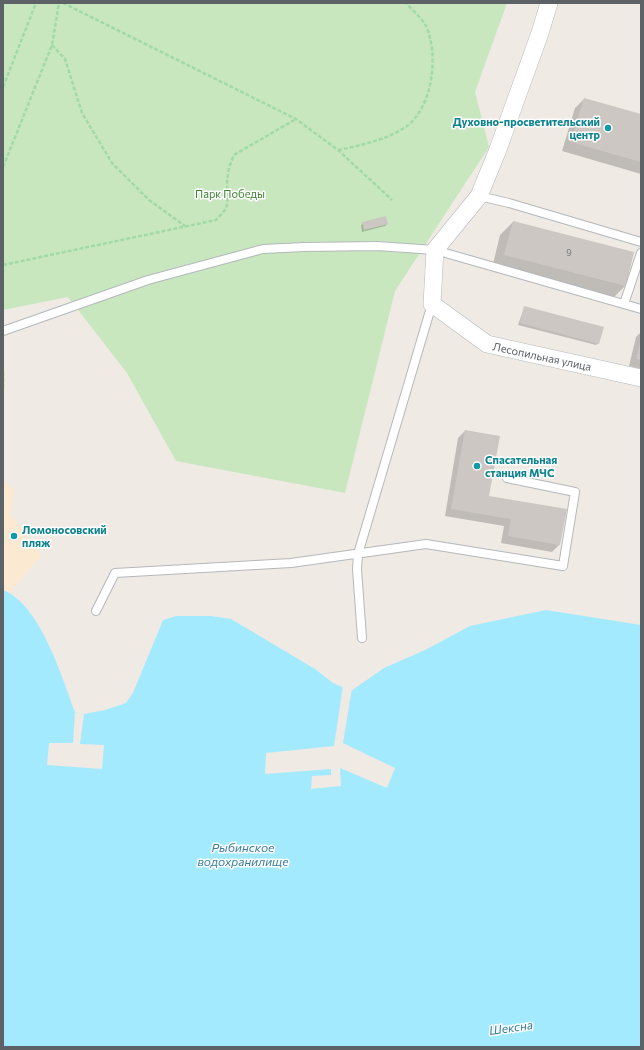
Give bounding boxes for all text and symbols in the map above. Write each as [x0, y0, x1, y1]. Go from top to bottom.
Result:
place label: Духовно-просветительский центр [453, 115, 600, 141]
marker: Духовно-просветительский центр [603, 123, 613, 133]
park label: Парк Победы [195, 187, 265, 201]
house number: 9 [566, 248, 572, 258]
street label: Лесопильная улица [491, 340, 593, 374]
place label: Спасательная станция МЧС [485, 453, 557, 479]
marker: Спасательная станция МЧС [472, 461, 482, 471]
place label: Ломоносовский пляж [22, 523, 107, 549]
marker: Ломоносовский пляж [9, 531, 19, 541]
water label: Рыбинское водохранилище [197, 841, 289, 869]
water label: Шексна [488, 1018, 534, 1038]

